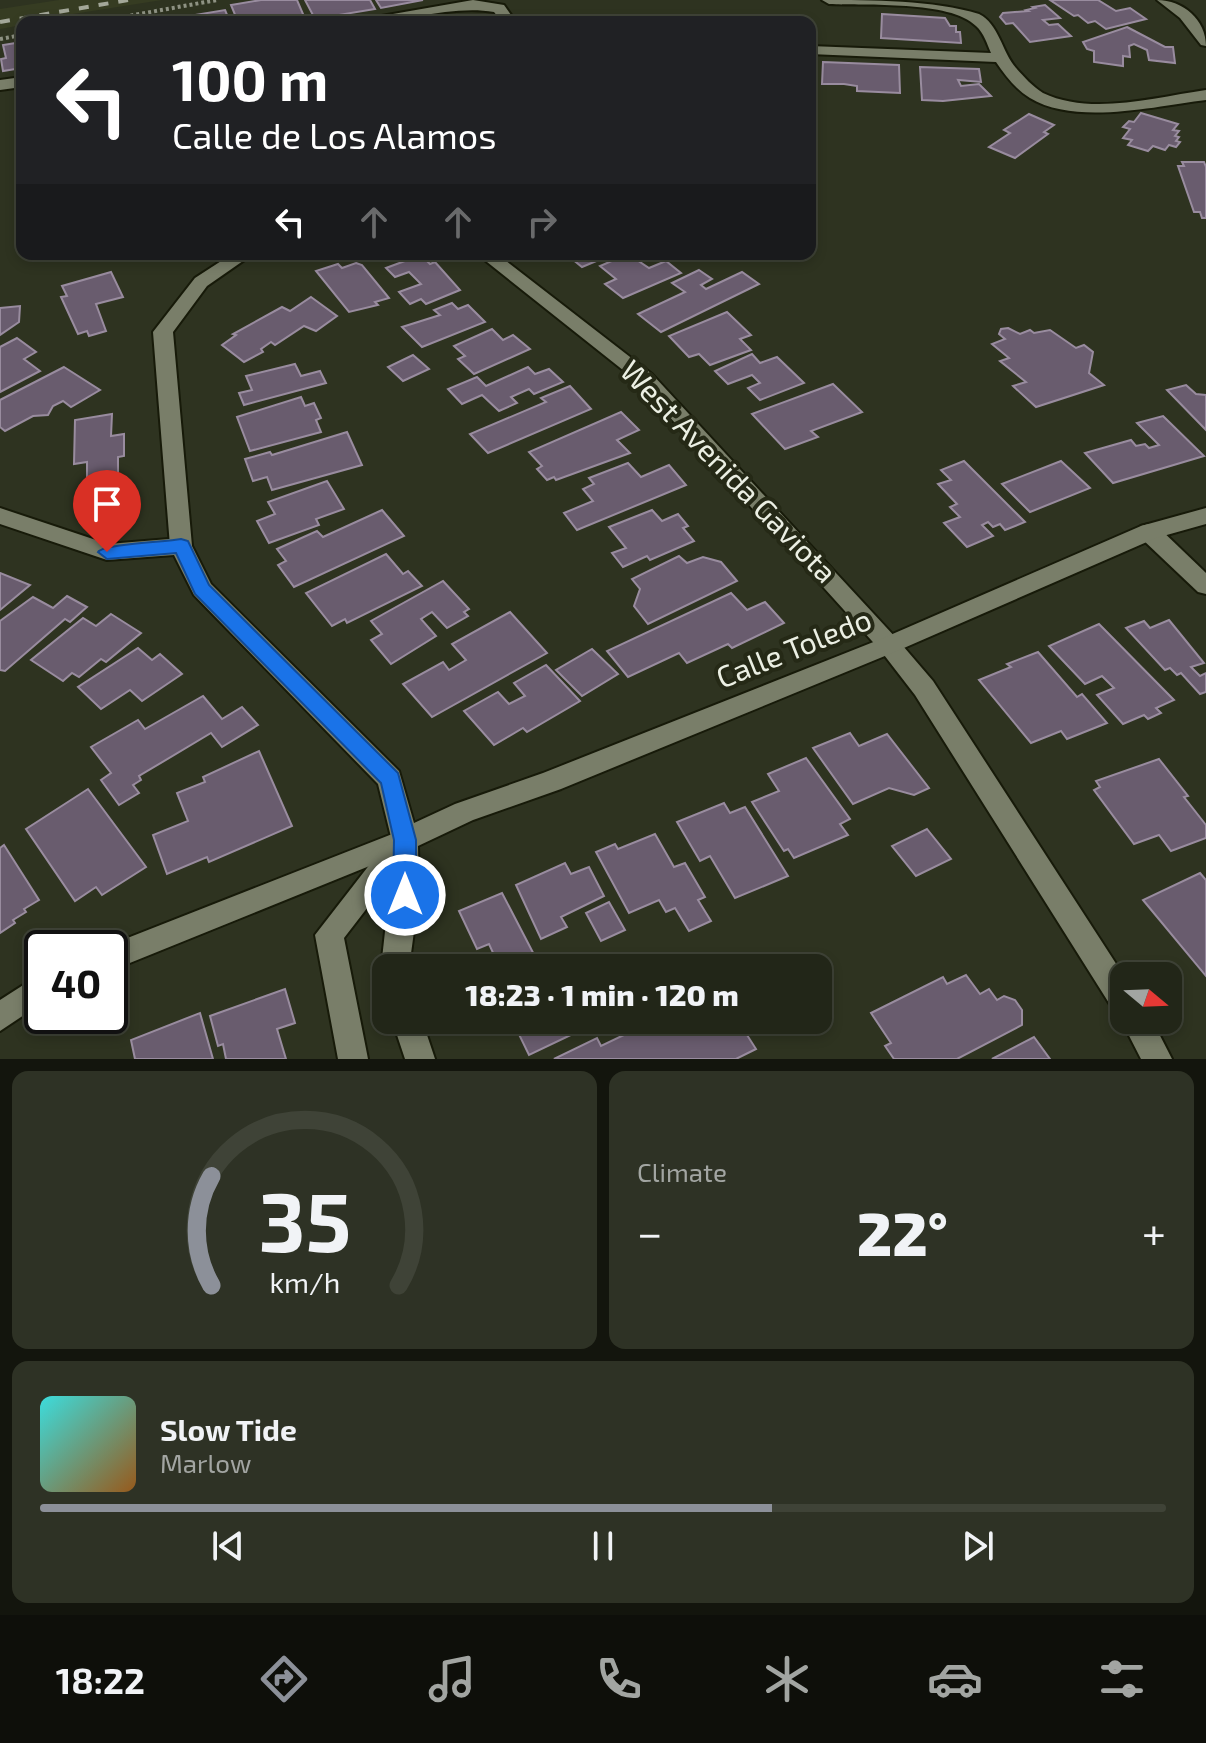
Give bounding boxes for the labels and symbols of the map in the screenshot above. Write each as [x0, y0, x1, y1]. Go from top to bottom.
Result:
street label: West Avenida Gaviota [614, 352, 845, 589]
pin [73, 470, 141, 552]
street label: Calle Toledo [711, 600, 876, 695]
position arrow [363, 853, 447, 937]
speed limit sign: 40 [24, 930, 128, 1034]
north arrow [1110, 962, 1182, 1034]

